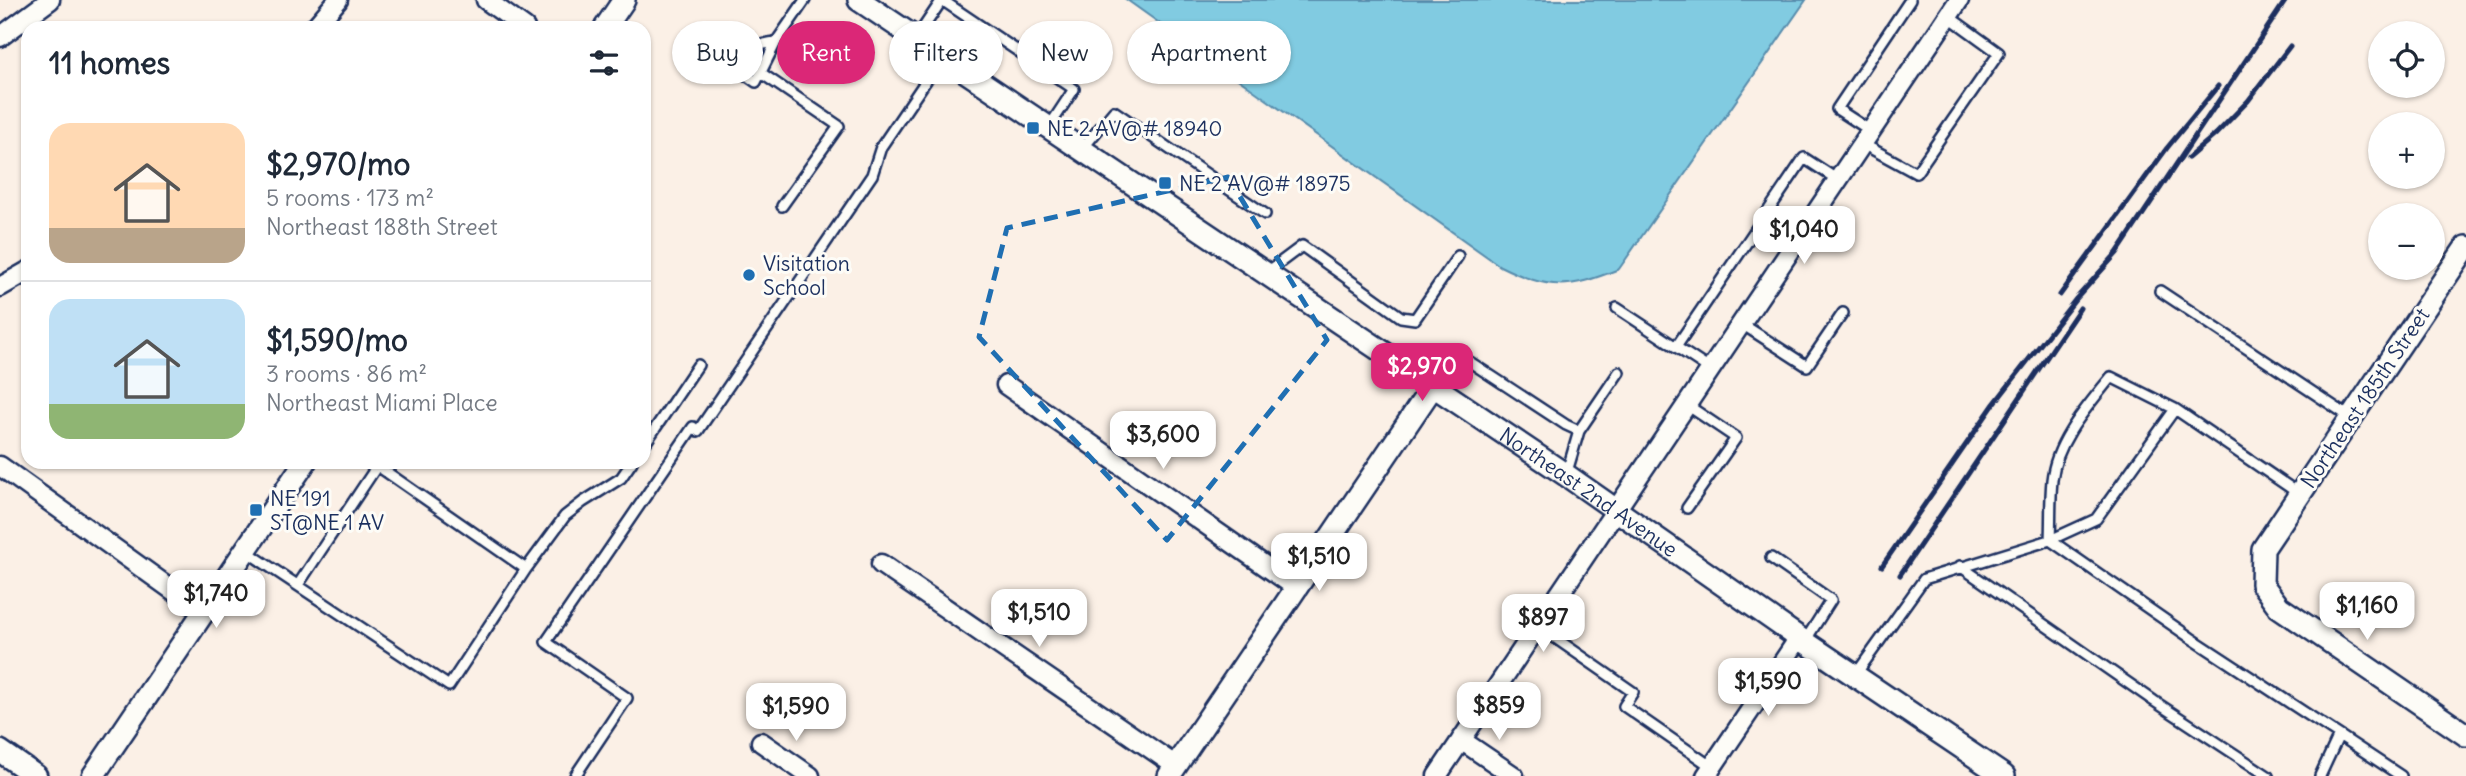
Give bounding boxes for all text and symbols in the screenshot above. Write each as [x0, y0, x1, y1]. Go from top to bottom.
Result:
chip: Buy [672, 21, 763, 84]
chip: Rent [777, 21, 875, 84]
chip: Filters [889, 21, 1003, 84]
chip: New [1017, 21, 1113, 84]
chip: Apartment [1127, 21, 1291, 84]
map controls [2368, 21, 2445, 280]
button: locate [2368, 21, 2445, 98]
text: 11 homes [49, 44, 170, 82]
icon: filters [585, 44, 623, 82]
button: + [2368, 112, 2445, 189]
place label: NE 2 AV@# 18940 [1047, 115, 1222, 142]
marker: NE 2 AV@# 18940 [1025, 120, 1041, 136]
text: $2,970/mo [266, 145, 410, 183]
icon: home [105, 151, 189, 235]
place label: NE 2 AV@# 18975 [1179, 170, 1351, 197]
marker: NE 2 AV@# 18975 [1157, 175, 1173, 191]
text: 5 rooms · 173 m² [266, 183, 434, 212]
button: − [2368, 203, 2445, 280]
pin: $1,040 [1747, 206, 1861, 266]
text: Northeast 188th Street [266, 212, 498, 241]
text: $1,040 [1769, 214, 1839, 243]
place label: Visitation School [763, 250, 850, 301]
marker: Visitation School [741, 267, 757, 283]
street label: Northeast 185th Street [2295, 303, 2435, 493]
text: $1,590/mo [266, 321, 408, 359]
icon: home [105, 327, 189, 411]
pin: $2,970 [1365, 344, 1479, 403]
text: $2,970 [1387, 351, 1457, 380]
text: 3 rooms · 86 m² [266, 359, 427, 388]
text: Northeast Miami Place [266, 388, 498, 417]
pin: $3,600 [1106, 412, 1220, 471]
text: $3,600 [1126, 419, 1200, 448]
street label: Northeast 2nd Avenue [1495, 421, 1683, 562]
place label: NE 191 ST@NE 1 AV [270, 485, 384, 536]
marker: NE 191 ST@NE 1 AV [248, 502, 264, 518]
pin: $1,510 [1262, 534, 1376, 593]
text: $1,510 [1287, 541, 1351, 570]
pin: $1,740 [159, 570, 273, 630]
text: $1,740 [183, 578, 249, 607]
pin: $1,160 [2310, 582, 2424, 642]
pin: $1,510 [982, 590, 1096, 649]
text: $1,160 [2336, 590, 2398, 619]
pin: $897 [1502, 594, 1584, 654]
text: $1,510 [1007, 597, 1071, 626]
text: $897 [1518, 602, 1568, 631]
pin: $1,590 [1711, 658, 1825, 718]
text: $1,590 [1734, 666, 1802, 695]
pin: $859 [1458, 682, 1540, 742]
pin: $1,590 [739, 684, 853, 743]
text: $859 [1473, 690, 1525, 719]
text: $1,590 [762, 691, 830, 720]

